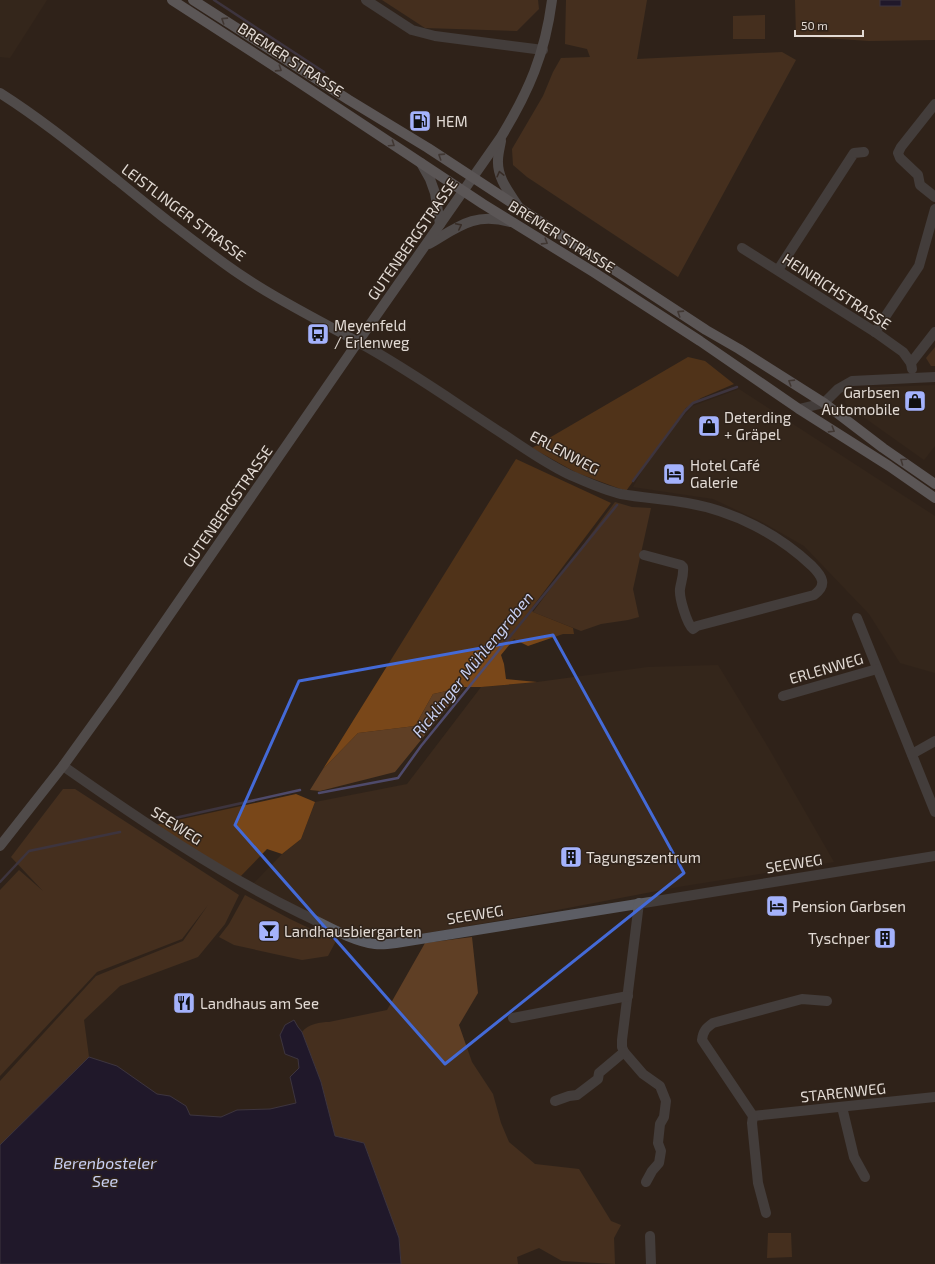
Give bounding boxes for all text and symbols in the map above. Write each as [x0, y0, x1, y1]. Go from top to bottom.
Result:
scale bar [795, 12, 863, 38]
one-way arrow [221, 17, 228, 25]
street label: BREMER STRASSE [235, 18, 347, 100]
text: 50 m [801, 18, 828, 32]
one-way arrow [275, 64, 282, 72]
fuel station icon: HEM [407, 108, 433, 134]
place label: HEM [436, 112, 468, 130]
one-way arrow [388, 139, 395, 147]
one-way arrow [438, 153, 445, 161]
street label: LEISTLINGER STRASSE [118, 159, 250, 265]
one-way arrow [497, 170, 505, 177]
street label: GUTENBERGSTRASSE [363, 175, 461, 303]
street label: BREMER STRASSE [505, 196, 619, 276]
one-way arrow [455, 224, 462, 231]
one-way arrow [541, 238, 548, 245]
street label: HEINRICHSTRASSE [779, 249, 895, 333]
one-way arrow [677, 310, 684, 318]
place label: Meyenfeld / Erlenweg [334, 316, 410, 351]
bus stop icon: Meyenfeld / Erlenweg [305, 321, 331, 347]
one-way arrow [788, 379, 795, 387]
place label: Garbsen Automobile [821, 383, 900, 418]
shop icon: Garbsen Automobile [902, 388, 928, 414]
place label: Deterding + Gräpel [724, 408, 792, 443]
shop icon: Deterding + Gräpel [696, 413, 722, 439]
one-way arrow [828, 425, 835, 432]
street label: ERLENWEG [527, 426, 603, 478]
street label: GUTENBERGSTRASSE [178, 442, 276, 570]
place label: Hotel Café Galerie [690, 456, 760, 491]
one-way arrow [900, 458, 907, 466]
hotel icon: Hotel Café Galerie [661, 461, 687, 487]
water label: Ricklinger Mühlengraben [407, 587, 537, 741]
street label: ERLENWEG [787, 649, 865, 687]
street label: SEEWEG [148, 802, 206, 848]
building icon: Tagungszentrum [558, 844, 584, 870]
place label: Tagungszentrum [586, 848, 701, 866]
street label: SEEWEG [764, 850, 824, 876]
hotel icon: Pension Garbsen [764, 893, 790, 919]
place label: Pension Garbsen [792, 897, 906, 915]
street label: SEEWEG [445, 901, 505, 927]
bar icon: Landhausbiergarten [256, 918, 282, 944]
place label: Landhausbiergarten [284, 922, 422, 940]
building icon: Tyschper [872, 925, 898, 951]
place label: Tyschper [808, 929, 870, 947]
restaurant icon: Landhaus am See [171, 990, 197, 1016]
place label: Landhaus am See [200, 994, 319, 1012]
street label: STARENWEG [799, 1079, 887, 1105]
water label: Berenbosteler See [53, 1153, 157, 1190]

